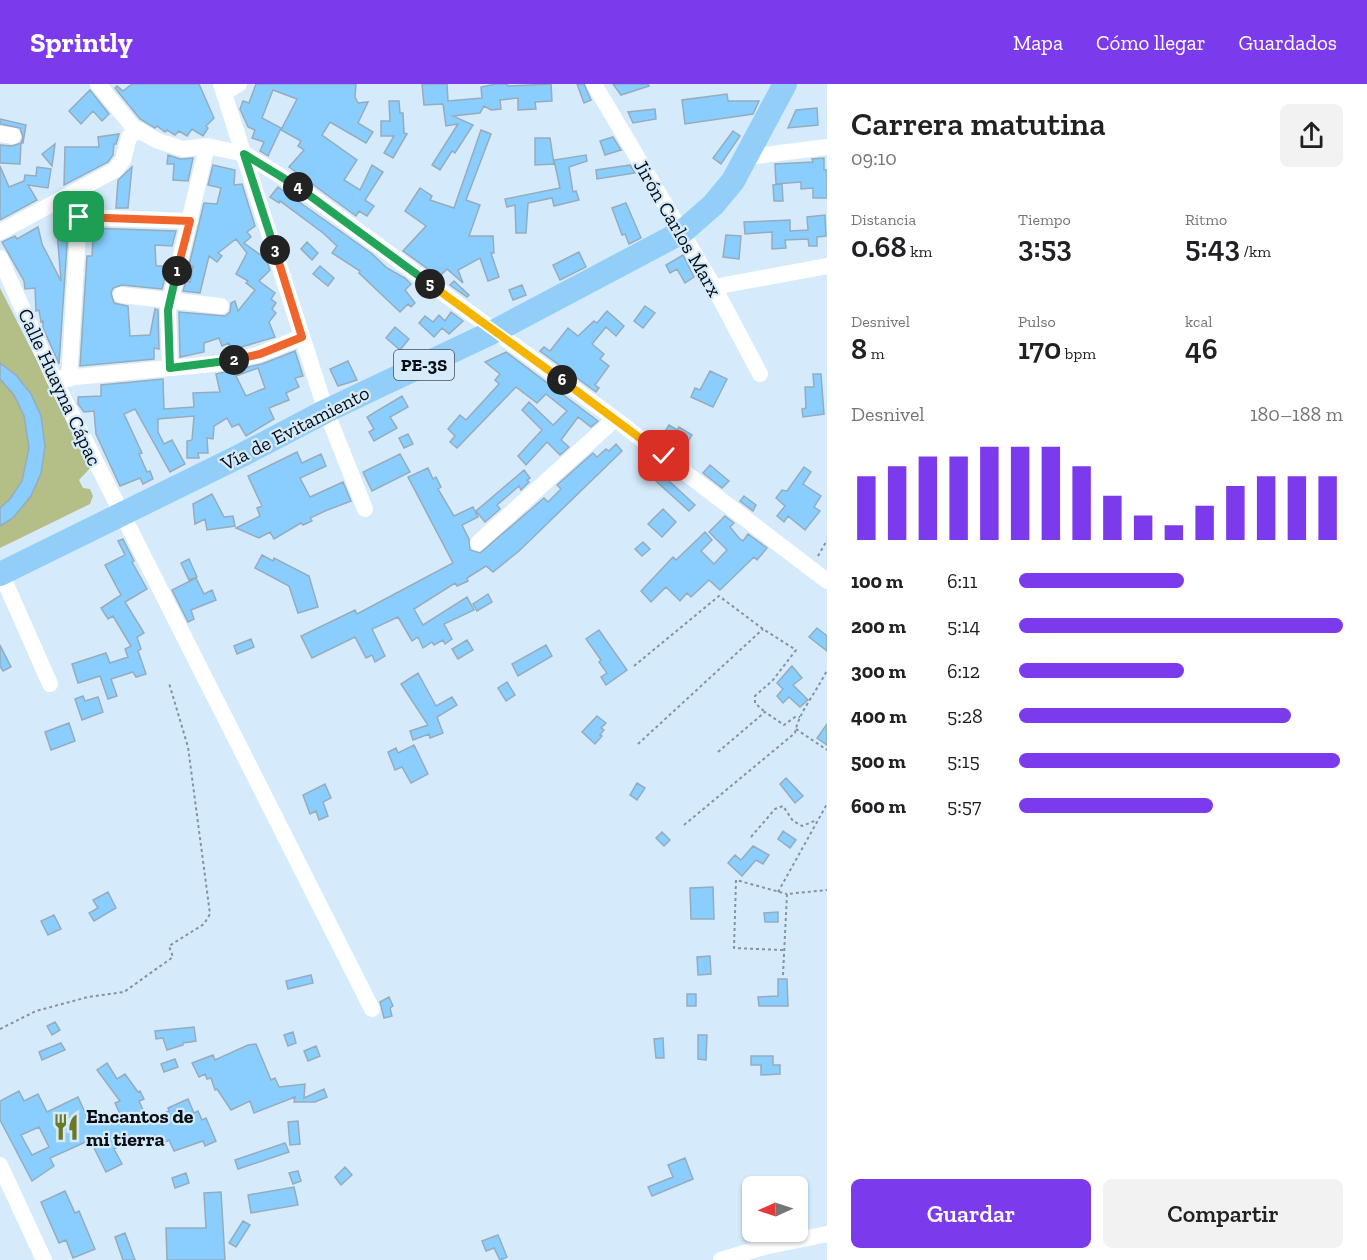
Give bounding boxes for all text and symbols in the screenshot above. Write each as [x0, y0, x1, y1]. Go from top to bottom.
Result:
text: Sprintly [30, 26, 132, 59]
text: Mapa [1013, 30, 1063, 55]
text: Cómo llegar [1096, 30, 1206, 55]
text: Guardados [1239, 30, 1337, 55]
text: Carrera matutina [851, 104, 1106, 143]
button: share [1280, 104, 1343, 167]
text: 09:10 [851, 146, 897, 170]
street label: Jirón Carlos Marx [629, 155, 727, 301]
pin: 4 [283, 172, 313, 202]
text: 4 [293, 177, 303, 196]
pin [53, 191, 104, 242]
icon: arrive [62, 200, 95, 233]
text: Distancia [851, 210, 916, 229]
text: Tiempo [1018, 210, 1071, 229]
text: Ritmo [1185, 210, 1227, 229]
text: 0.68 [851, 229, 907, 265]
text: 3:53 [1018, 229, 1072, 265]
text: 5:43 [1185, 229, 1240, 265]
pin: 3 [260, 235, 290, 265]
text: 3 [271, 240, 279, 259]
text: km [907, 242, 932, 261]
text: /km [1240, 242, 1271, 261]
pin: 1 [162, 256, 192, 286]
text: 1 [174, 261, 180, 280]
pin: 5 [415, 269, 445, 299]
text: 5 [426, 274, 434, 293]
street label: Calle Huayna Cápac [13, 305, 107, 469]
text: Desnivel [851, 312, 910, 331]
text: Pulso [1018, 312, 1056, 331]
text: kcal [1185, 312, 1212, 331]
text: 8 [851, 331, 867, 367]
text: 170 [1018, 331, 1061, 367]
text: 46 [1185, 331, 1218, 367]
text: m [867, 344, 885, 363]
text: bpm [1061, 344, 1096, 363]
pin: 2 [219, 345, 249, 375]
text: 2 [230, 350, 238, 369]
road number: PE-3S [394, 350, 454, 380]
pin: 6 [547, 365, 577, 395]
text: 6 [558, 370, 566, 389]
street label: Vía de Evitamiento [216, 380, 373, 476]
text: Desnivel [851, 402, 925, 426]
text: 180–188 m [1250, 402, 1343, 426]
pin [638, 430, 689, 481]
icon: check [647, 439, 680, 472]
text: 100 m [851, 569, 903, 593]
text: 6:11 [947, 569, 978, 593]
text: 200 m [851, 614, 906, 638]
text: 5:14 [947, 614, 980, 638]
text: 300 m [851, 659, 906, 683]
text: 6:12 [947, 659, 980, 683]
text: 400 m [851, 704, 907, 728]
text: 5:28 [947, 704, 983, 728]
text: 500 m [851, 749, 906, 773]
text: 5:15 [947, 749, 980, 773]
text: 600 m [851, 794, 906, 818]
text: 5:57 [947, 794, 981, 818]
place label: Encantos de mi tierra [86, 1104, 194, 1151]
restaurant icon: Encantos de mi tierra [51, 1112, 81, 1142]
north arrow [742, 1176, 808, 1242]
map controls [742, 1176, 808, 1242]
button: Guardar [851, 1179, 1091, 1248]
button: Compartir [1103, 1179, 1343, 1248]

